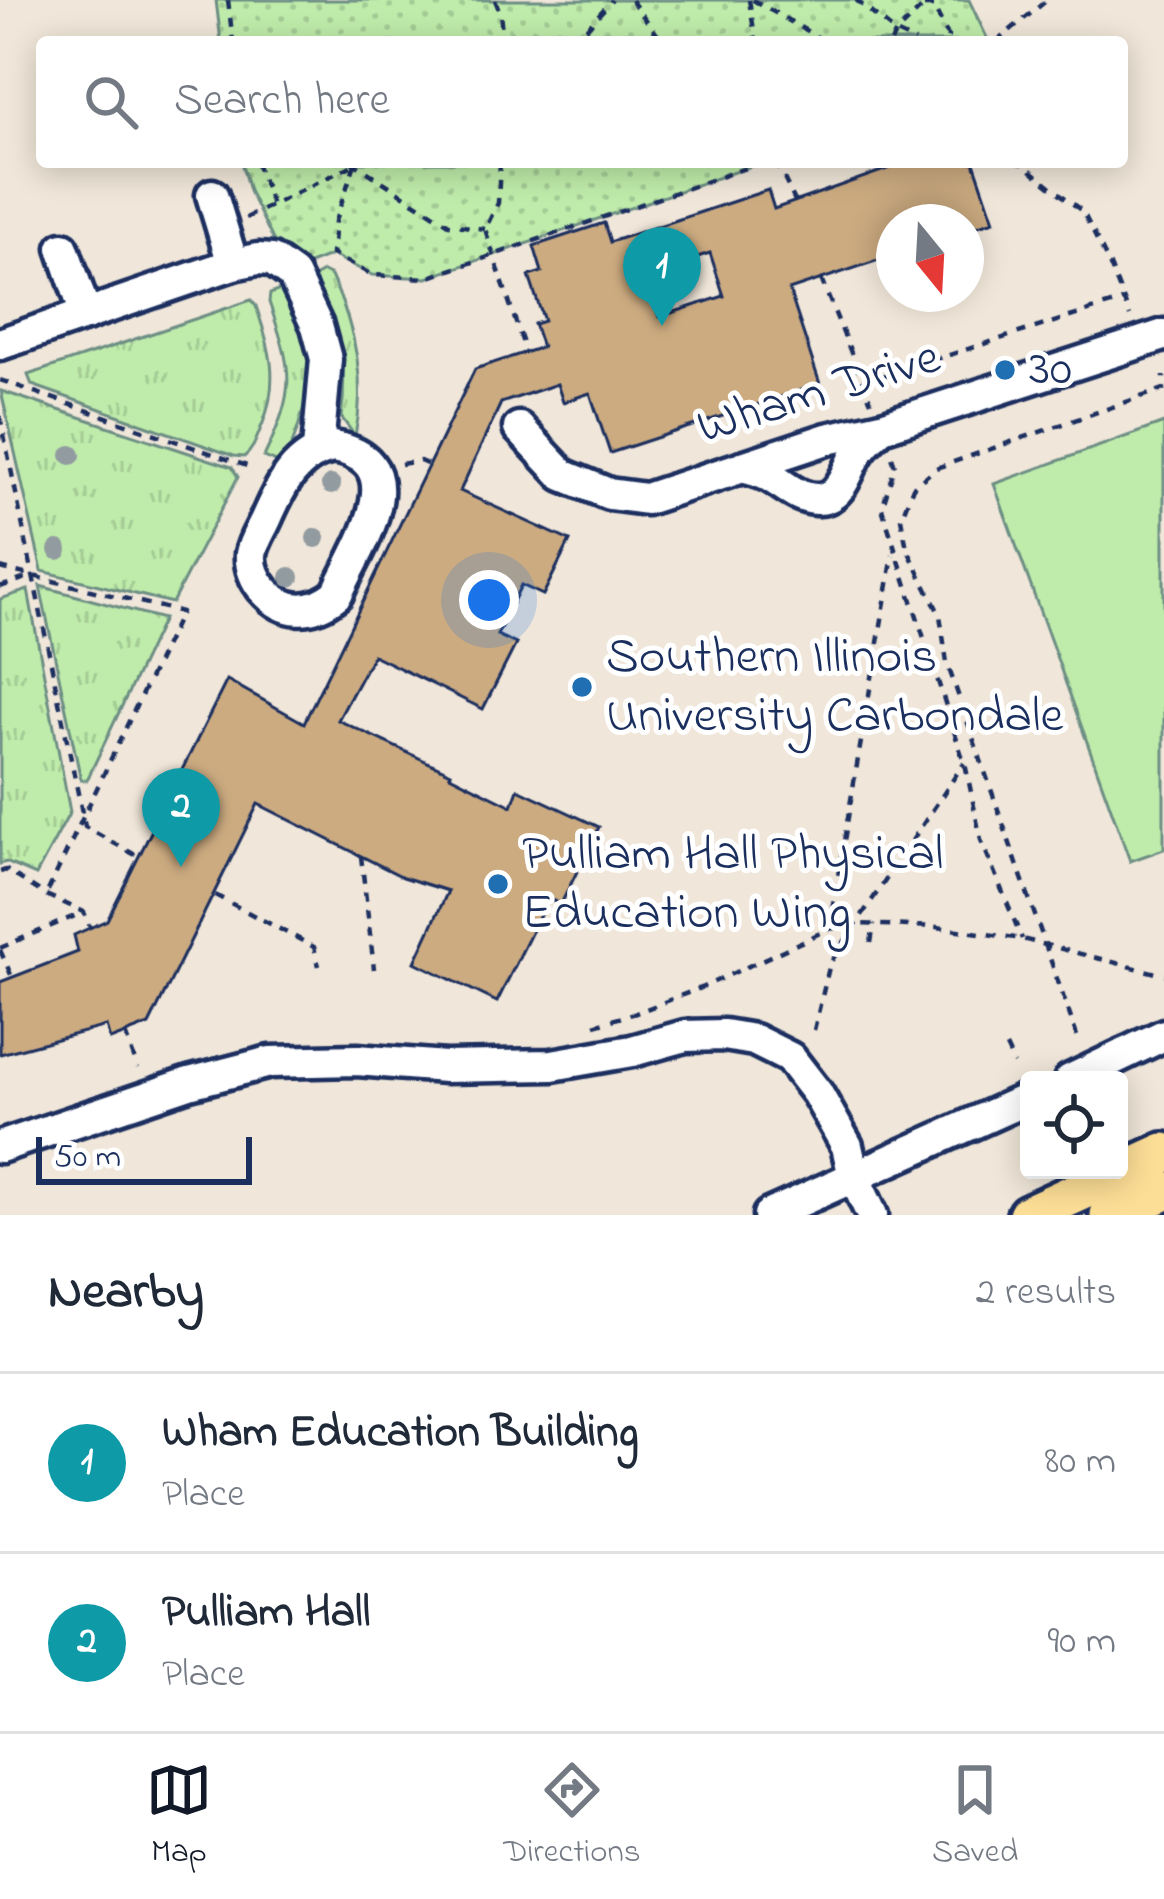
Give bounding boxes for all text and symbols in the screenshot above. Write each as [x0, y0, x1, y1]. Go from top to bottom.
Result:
search box [36, 36, 1128, 168]
icon: search [78, 69, 144, 135]
text: Search here [174, 69, 390, 135]
north arrow [876, 204, 984, 312]
pin: 1 [623, 227, 701, 326]
street label: Wham Drive [688, 322, 950, 466]
place label: 30 [1029, 333, 1072, 408]
marker: 30 [992, 357, 1018, 383]
your location [459, 570, 519, 630]
place label: Southern Illinois University Carbondale [606, 621, 1064, 755]
marker: Southern Illinois University Carbondale [569, 674, 595, 700]
pin: 2 [142, 768, 220, 867]
place label: Pulliam Hall Physical Education Wing [522, 818, 944, 952]
marker: Pulliam Hall Physical Education Wing [485, 871, 511, 897]
map controls [1020, 1071, 1128, 1179]
button: locate [1020, 1071, 1128, 1179]
scale bar [36, 1131, 252, 1184]
text: 50 m [54, 1134, 121, 1182]
text: Nearby [48, 1256, 204, 1331]
text: 2 results [976, 1265, 1116, 1322]
text: Wham Education Building [162, 1401, 639, 1467]
text: 1 [81, 1434, 93, 1491]
text: 80 m [1045, 1434, 1116, 1491]
text: Place [162, 1467, 245, 1524]
text: Pulliam Hall [162, 1581, 370, 1647]
text: 2 [77, 1614, 97, 1671]
text: 90 m [1047, 1614, 1116, 1671]
text: Place [162, 1647, 245, 1704]
tab: Map [146, 1757, 212, 1877]
tab: Directions [503, 1757, 641, 1877]
tab: Saved [932, 1757, 1018, 1877]

